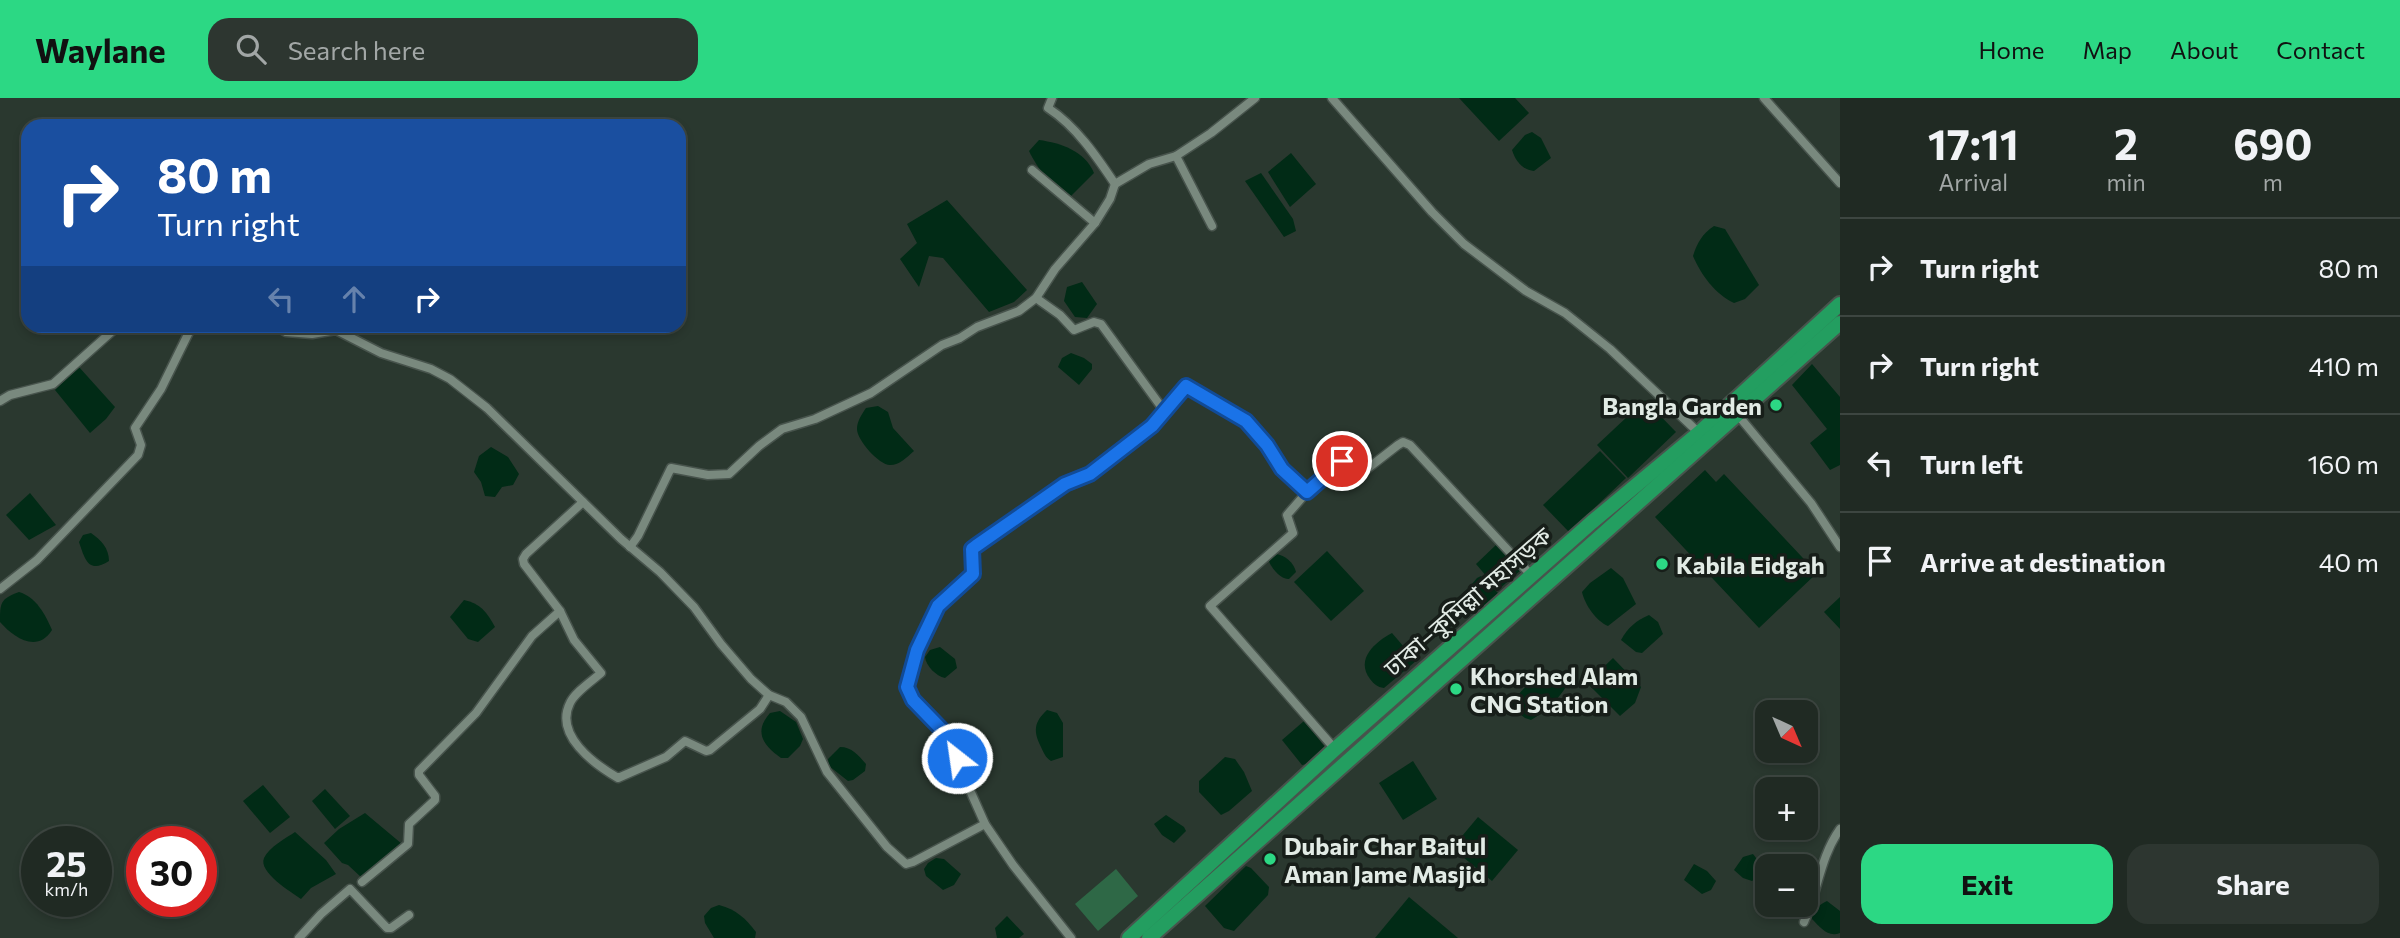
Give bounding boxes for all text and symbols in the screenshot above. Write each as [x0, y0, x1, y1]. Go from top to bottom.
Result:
search box [208, 18, 698, 81]
text: Waylane [35, 29, 166, 70]
icon: search [232, 30, 270, 68]
text: Search here [288, 34, 425, 65]
text: Home [1979, 35, 2045, 64]
text: Map [2083, 35, 2132, 64]
text: About [2170, 35, 2238, 64]
text: Contact [2276, 35, 2365, 64]
text: 17:11 [1928, 117, 2019, 169]
text: 2 [2114, 117, 2138, 169]
text: 690 [2233, 117, 2312, 169]
text: 80 m [157, 143, 272, 203]
icon: right [42, 147, 133, 238]
text: Arrival [1938, 168, 2008, 196]
text: min [2106, 168, 2146, 196]
text: m [2263, 168, 2283, 196]
text: Turn right [157, 203, 300, 243]
icon: right [1861, 248, 1899, 286]
text: Turn right [1920, 252, 2039, 283]
text: 80 m [2319, 252, 2379, 283]
icon: left [262, 280, 300, 318]
icon: ahead [335, 280, 373, 318]
icon: right [408, 280, 446, 318]
icon: right [1861, 346, 1899, 384]
text: Turn right [1920, 350, 2039, 381]
text: 410 m [2308, 350, 2379, 381]
place label: Bangla Garden [1602, 391, 1762, 420]
marker: Bangla Garden [1768, 397, 1784, 413]
pin [1312, 431, 1372, 491]
icon: arrive [1323, 442, 1361, 480]
icon: left [1861, 444, 1899, 482]
text: Turn left [1920, 448, 2023, 479]
text: 160 m [2307, 448, 2379, 479]
street label: ঢাকা–কুমিল্লা মহাসড়ক [1377, 520, 1558, 683]
icon: arrive [1861, 542, 1899, 580]
text: Arrive at destination [1920, 546, 2166, 577]
text: 40 m [2319, 546, 2379, 577]
place label: Kabila Eidgah [1676, 550, 1825, 579]
marker: Kabila Eidgah [1654, 556, 1670, 572]
place label: Khorshed Alam CNG Station [1470, 661, 1638, 718]
marker: Khorshed Alam CNG Station [1448, 681, 1464, 697]
north arrow [1755, 700, 1818, 763]
map controls [1755, 700, 1818, 917]
position arrow [920, 721, 994, 795]
button: + [1755, 777, 1818, 840]
speed limit sign: 30 [126, 826, 217, 917]
place label: Dubair Char Baitul Aman Jame Masjid [1284, 831, 1486, 888]
text: 25 [46, 841, 87, 884]
button: Exit [1861, 844, 2113, 924]
button: Share [2127, 844, 2379, 924]
marker: Dubair Char Baitul Aman Jame Masjid [1262, 851, 1278, 867]
button: − [1755, 854, 1818, 917]
text: km/h [45, 878, 88, 900]

